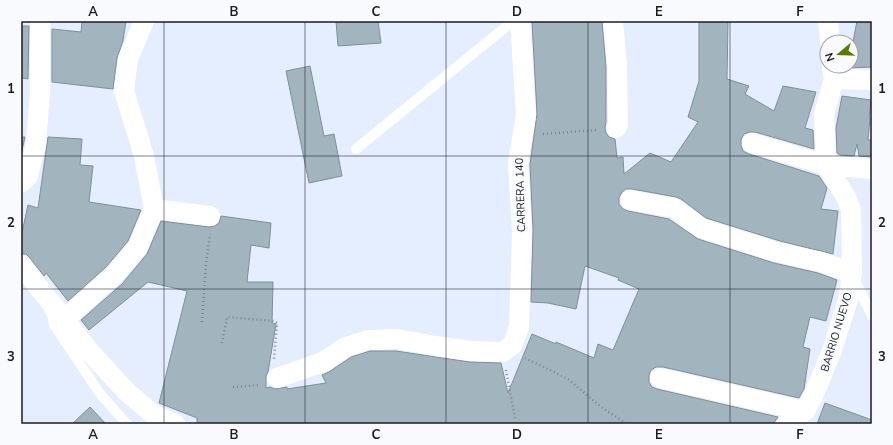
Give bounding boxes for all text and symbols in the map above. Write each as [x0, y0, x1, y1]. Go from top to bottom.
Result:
text: A [88, 3, 98, 21]
text: B [230, 3, 239, 21]
text: C [372, 3, 381, 21]
text: D [512, 3, 522, 21]
text: E [655, 3, 663, 21]
text: F [796, 3, 804, 21]
north arrow [819, 34, 859, 74]
text: N [822, 51, 838, 63]
text: 1 [7, 80, 15, 98]
text: 1 [878, 80, 886, 98]
street label: CARRERA 140 [512, 157, 529, 232]
text: 2 [7, 214, 15, 232]
text: 2 [878, 214, 886, 232]
street label: BARRIO NUEVO [817, 291, 856, 374]
text: 3 [7, 348, 15, 366]
text: 3 [878, 348, 886, 366]
text: A [88, 426, 98, 444]
text: B [230, 426, 239, 444]
text: C [372, 426, 381, 444]
text: D [512, 426, 522, 444]
text: E [655, 426, 663, 444]
text: F [796, 426, 804, 444]

